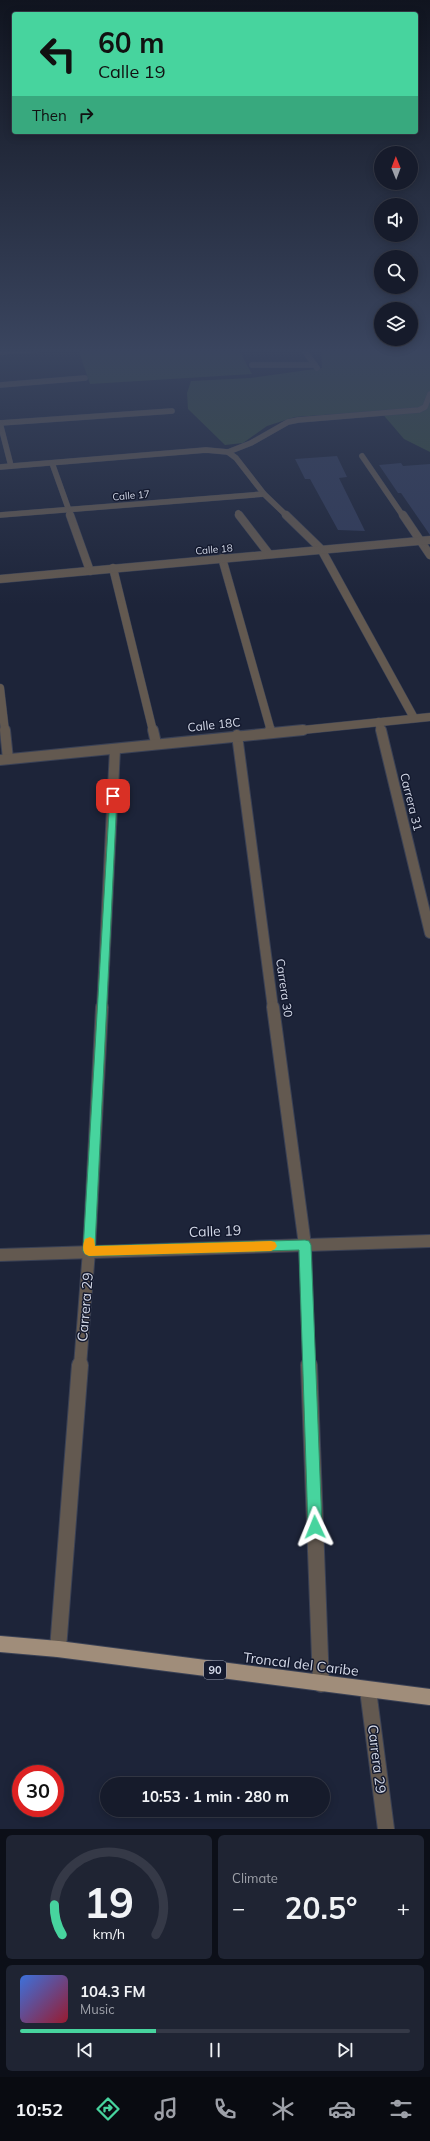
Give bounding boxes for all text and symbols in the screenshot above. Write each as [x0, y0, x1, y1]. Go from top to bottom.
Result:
text: 60 m [98, 25, 164, 60]
icon: left [32, 28, 84, 80]
text: Calle 19 [98, 60, 165, 83]
icon: right [75, 104, 97, 126]
text: Then [32, 106, 67, 125]
north arrow [374, 146, 418, 190]
map controls [374, 146, 418, 346]
button: sound [374, 198, 418, 242]
button: search [374, 250, 418, 294]
button: layers [374, 302, 418, 346]
street label: Calle 17 [112, 487, 150, 504]
street label: Calle 18 [195, 541, 233, 558]
street label: Calle 18C [187, 714, 241, 735]
street label: Carrera 31 [397, 771, 426, 833]
pin [96, 779, 130, 813]
icon: arrive [102, 785, 124, 807]
street label: Carrera 30 [273, 957, 296, 1018]
street label: Calle 19 [188, 1221, 242, 1241]
street label: Carrera 29 [73, 1272, 97, 1342]
position arrow [294, 1506, 336, 1548]
street label: Troncal del Caribe [242, 1648, 360, 1680]
road number: 90 [204, 1661, 226, 1679]
street label: Carrera 29 [364, 1724, 390, 1794]
speed limit sign: 30 [12, 1765, 64, 1817]
text: 10:53 · 1 min · 280 m [141, 1787, 289, 1806]
text: Climate [232, 1870, 278, 1886]
text: 19 [84, 1876, 134, 1928]
text: 20.5° [285, 1889, 357, 1927]
text: − [232, 1894, 245, 1922]
text: + [397, 1894, 410, 1922]
text: km/h [93, 1925, 125, 1943]
text: 104.3 FM [80, 1982, 145, 2001]
text: Music [80, 2001, 115, 2017]
icon: previous [74, 2039, 96, 2061]
icon: pause [204, 2039, 226, 2061]
icon: next [334, 2039, 356, 2061]
icon: directions [94, 2095, 122, 2123]
icon: music [152, 2095, 180, 2123]
icon: phone [211, 2095, 239, 2123]
icon: climate [269, 2095, 297, 2123]
icon: car [328, 2095, 356, 2123]
icon: filters [387, 2095, 415, 2123]
text: 10:52 [15, 2098, 63, 2121]

